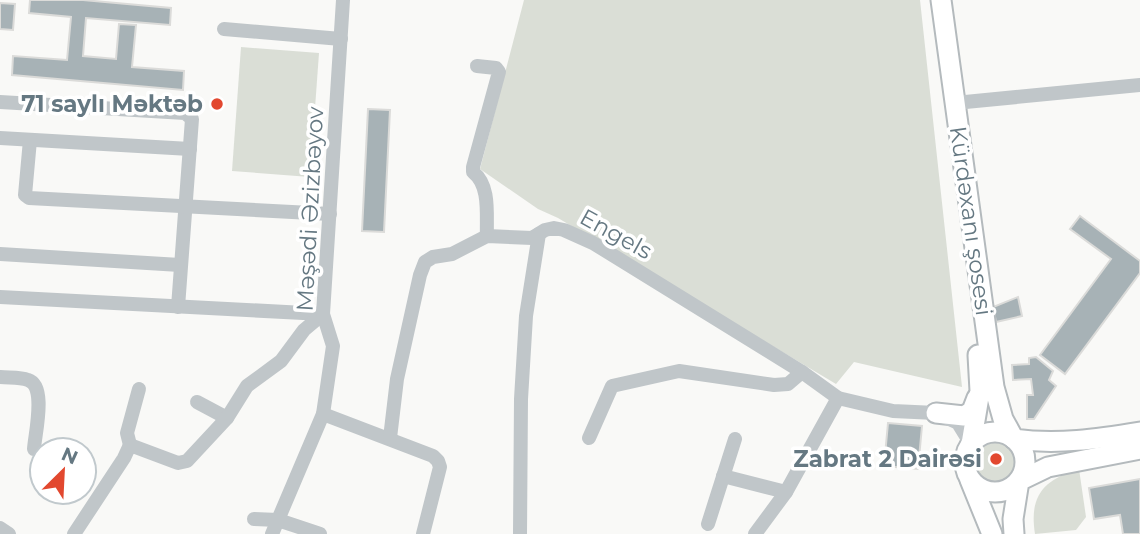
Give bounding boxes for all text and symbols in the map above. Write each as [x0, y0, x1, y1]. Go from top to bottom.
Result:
place label: 71 saylı Məktəb [21, 90, 203, 118]
marker: 71 saylı Məktəb [209, 96, 225, 112]
street label: Məşədi Əzizbəyov [291, 105, 329, 312]
street label: Kürdəxanı şosesi [944, 125, 998, 317]
street label: Engels [575, 203, 657, 265]
north arrow [28, 436, 98, 506]
text: N [58, 442, 81, 470]
place label: Zabrat 2 Dairəsi [793, 445, 982, 473]
marker: Zabrat 2 Dairəsi [988, 451, 1004, 467]

